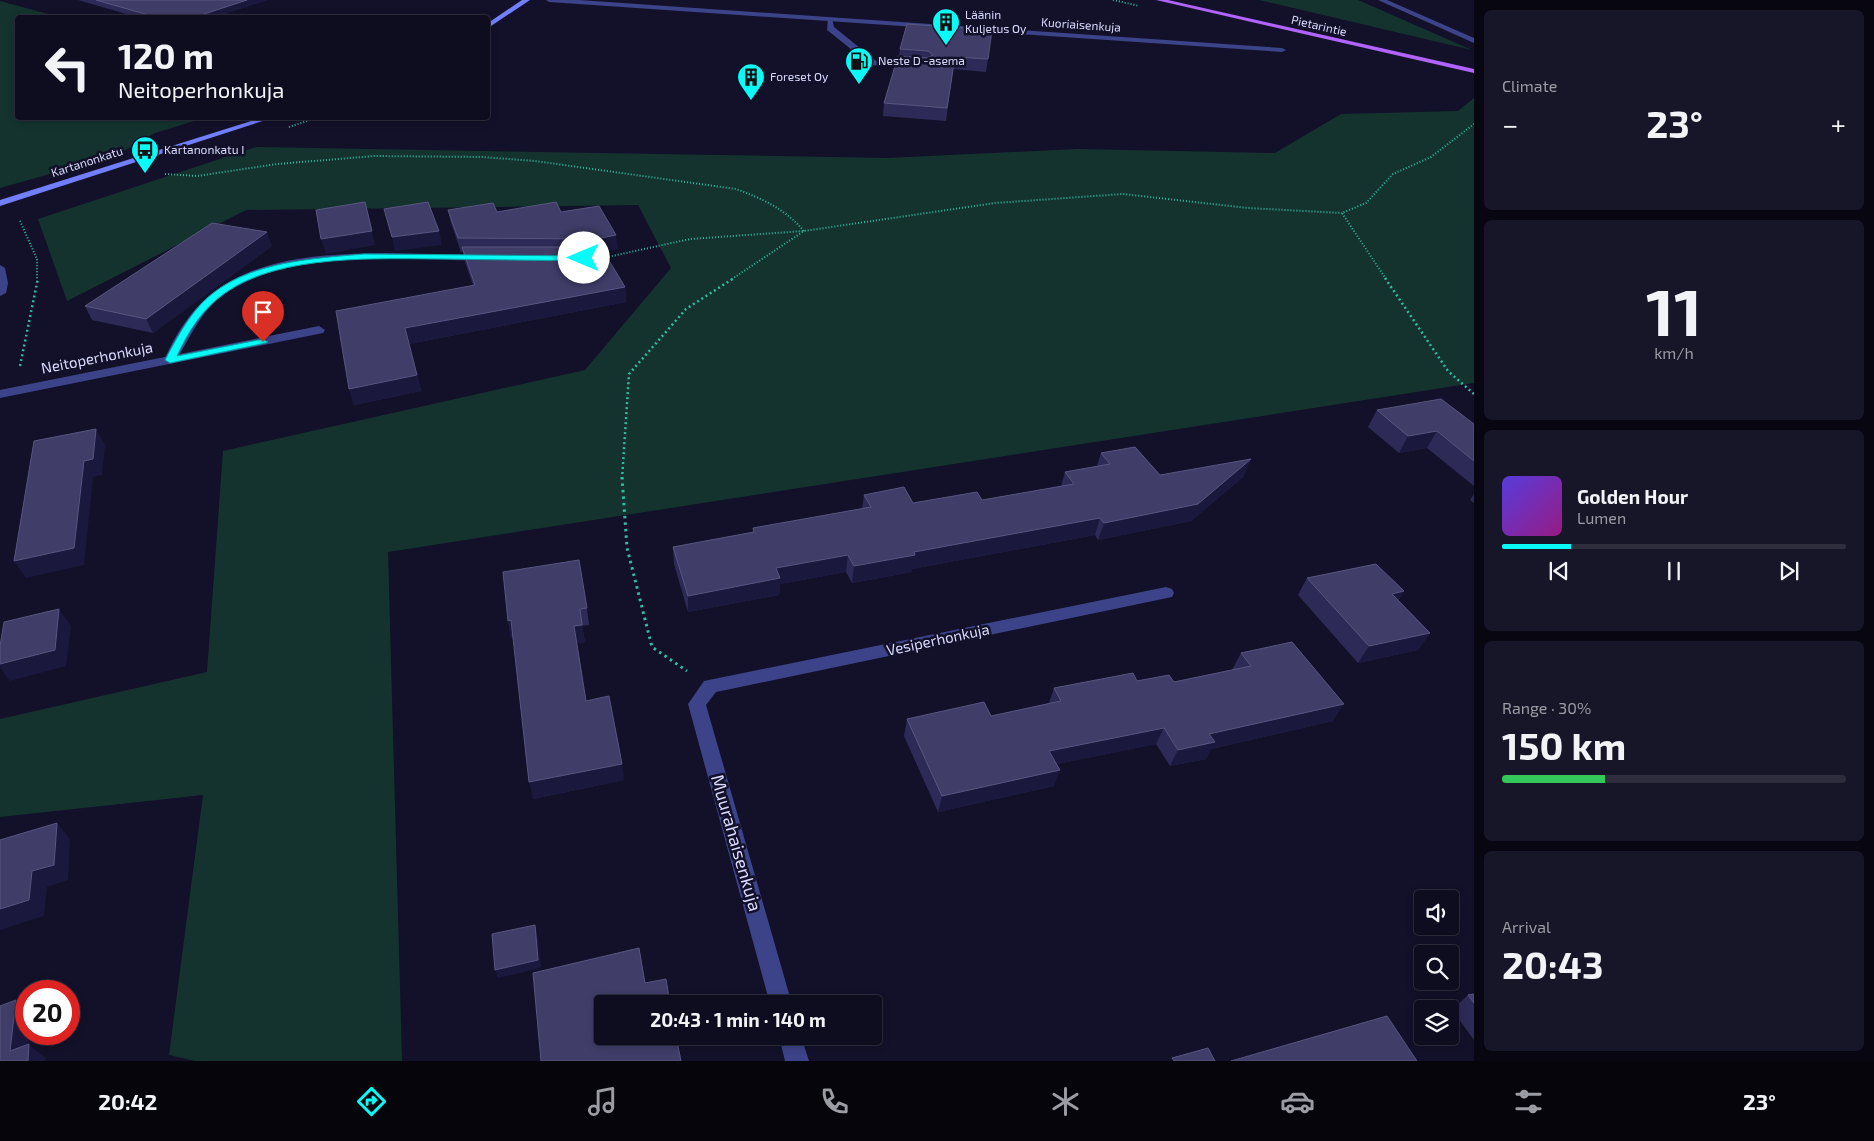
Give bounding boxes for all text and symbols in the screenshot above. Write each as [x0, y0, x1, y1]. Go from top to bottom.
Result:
building icon: Läänin Kuljetus Oy [931, 7, 961, 46]
place label: Läänin Kuljetus Oy [965, 7, 1027, 36]
street label: Pietarintie [1290, 12, 1348, 38]
street label: Kuoriaisenkuja [1041, 14, 1122, 35]
text: 120 m [118, 34, 214, 76]
icon: left [35, 35, 100, 100]
fuel station icon: Neste D -asema [844, 46, 874, 85]
place label: Neste D -asema [878, 53, 965, 67]
building icon: Foreset Oy [736, 62, 766, 101]
place label: Foreset Oy [770, 69, 829, 83]
text: Neitoperhonkuja [118, 76, 284, 102]
text: Climate [1502, 76, 1557, 95]
text: 23° [1646, 100, 1703, 146]
text: − [1502, 107, 1518, 141]
text: + [1831, 107, 1846, 141]
bus stop icon: Kartanonkatu I [130, 135, 160, 174]
place label: Kartanonkatu I [164, 142, 244, 156]
street label: Kartanonkatu [49, 143, 124, 179]
position arrow [557, 231, 609, 283]
text: 11 [1646, 271, 1702, 349]
pin [242, 291, 284, 342]
icon: arrive [249, 298, 277, 326]
street label: Neitoperhonkuja [39, 337, 154, 378]
text: km/h [1654, 343, 1694, 362]
text: Golden Hour [1577, 485, 1688, 508]
text: Lumen [1577, 508, 1626, 527]
icon: previous [1545, 557, 1573, 585]
icon: pause [1660, 557, 1688, 585]
icon: next [1775, 557, 1803, 585]
street label: Vesiperhonkuja [885, 619, 991, 660]
text: Range · 30% [1502, 698, 1591, 717]
text: 150 km [1502, 722, 1626, 768]
street label: Muurahaisenkuja [707, 772, 767, 914]
map controls [1414, 890, 1459, 1045]
button: sound [1414, 890, 1459, 935]
text: Arrival [1502, 917, 1551, 936]
text: 20:43 [1502, 941, 1604, 987]
button: search [1414, 945, 1459, 990]
speed limit sign: 20 [15, 980, 80, 1045]
button: layers [1414, 1000, 1459, 1045]
text: 20:43 · 1 min · 140 m [650, 1008, 826, 1031]
icon: directions [354, 1084, 389, 1119]
icon: music [585, 1084, 620, 1119]
icon: phone [817, 1084, 852, 1119]
icon: climate [1048, 1084, 1083, 1119]
icon: car [1280, 1084, 1315, 1119]
icon: filters [1511, 1084, 1546, 1119]
text: 20:42 [98, 1088, 157, 1114]
text: 23° [1743, 1088, 1776, 1114]

